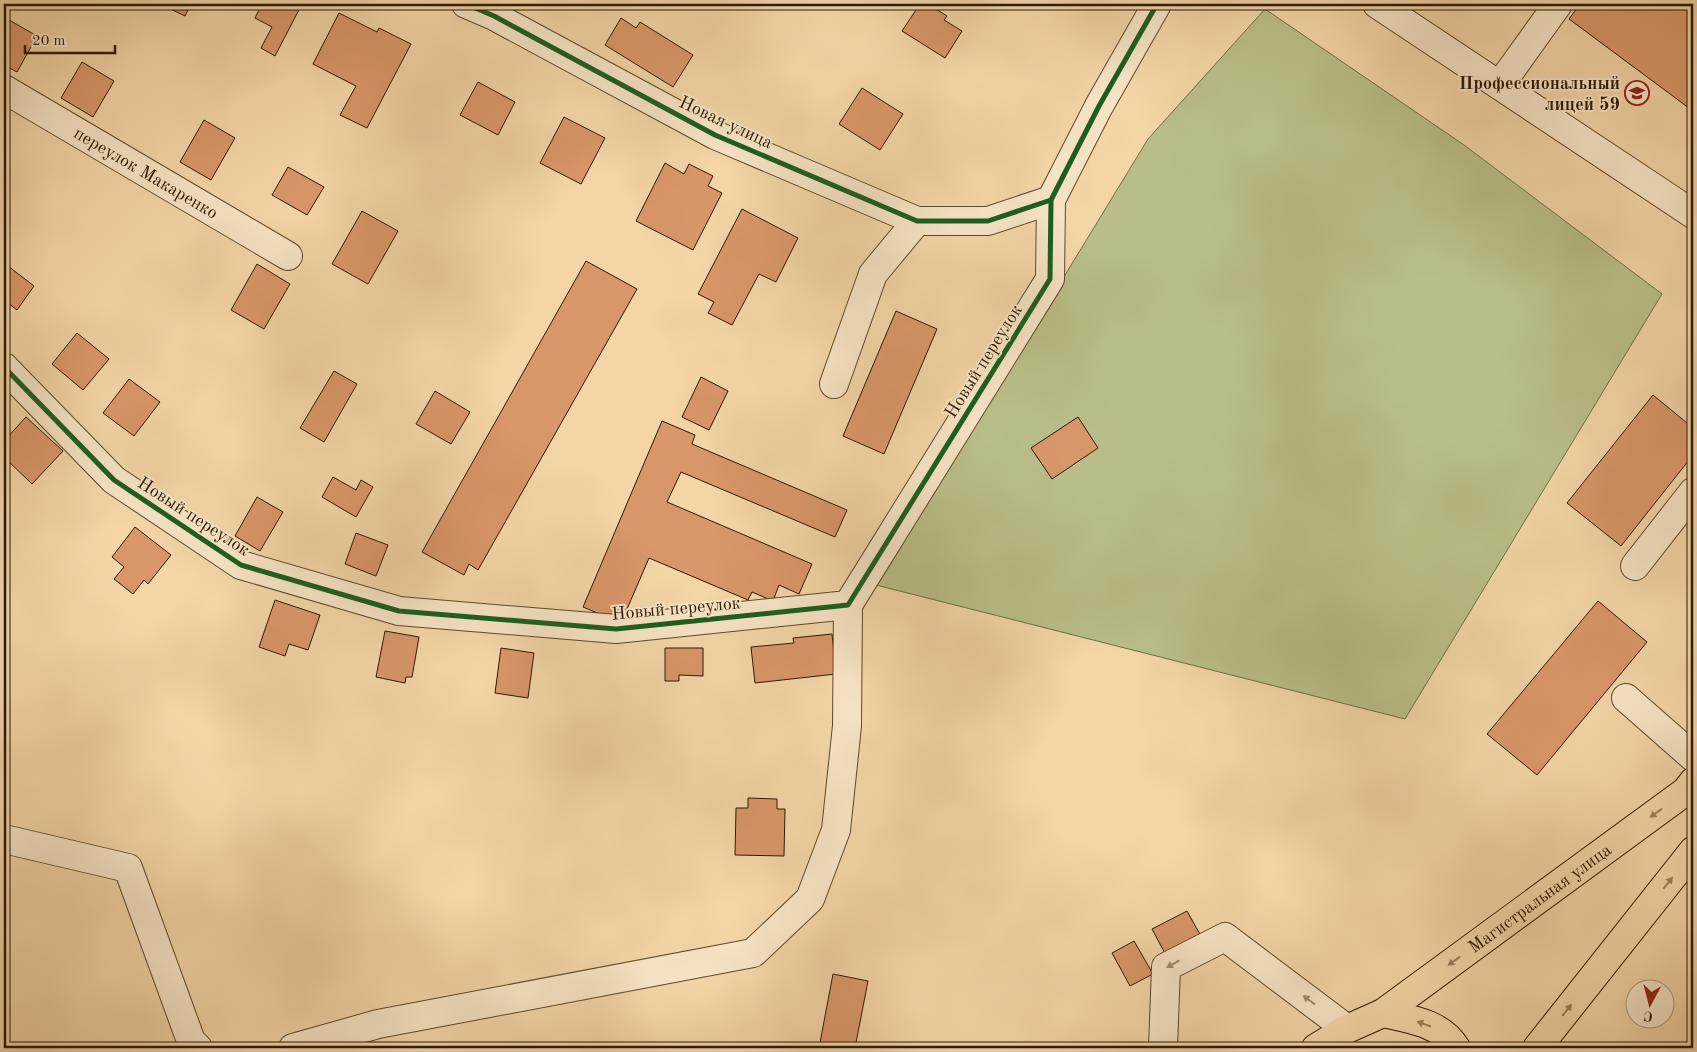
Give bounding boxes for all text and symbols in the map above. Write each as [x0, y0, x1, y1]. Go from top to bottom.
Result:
scale bar [25, 22, 115, 54]
text: 20 m [32, 34, 66, 49]
place label: Профессиональный лицей 59 [1459, 75, 1620, 114]
school or university icon: Профессиональный лицей 59 [1624, 80, 1650, 106]
street label: Новая улица [676, 93, 775, 152]
street label: переулок Макаренко [71, 124, 221, 223]
street label: Новый переулок [942, 302, 1026, 421]
street label: Новый переулок [134, 474, 253, 560]
street label: Новый переулок [611, 594, 741, 624]
one-way arrow [1649, 808, 1663, 818]
street label: Магистральная улица [1466, 841, 1615, 957]
one-way arrow [1663, 876, 1673, 890]
one-way arrow [1448, 956, 1461, 966]
one-way arrow [1167, 959, 1180, 968]
north arrow [1624, 980, 1674, 1030]
one-way arrow [1302, 995, 1316, 1005]
one-way arrow [1562, 1003, 1572, 1017]
text: С [1643, 1008, 1654, 1023]
one-way arrow [1416, 1019, 1431, 1027]

